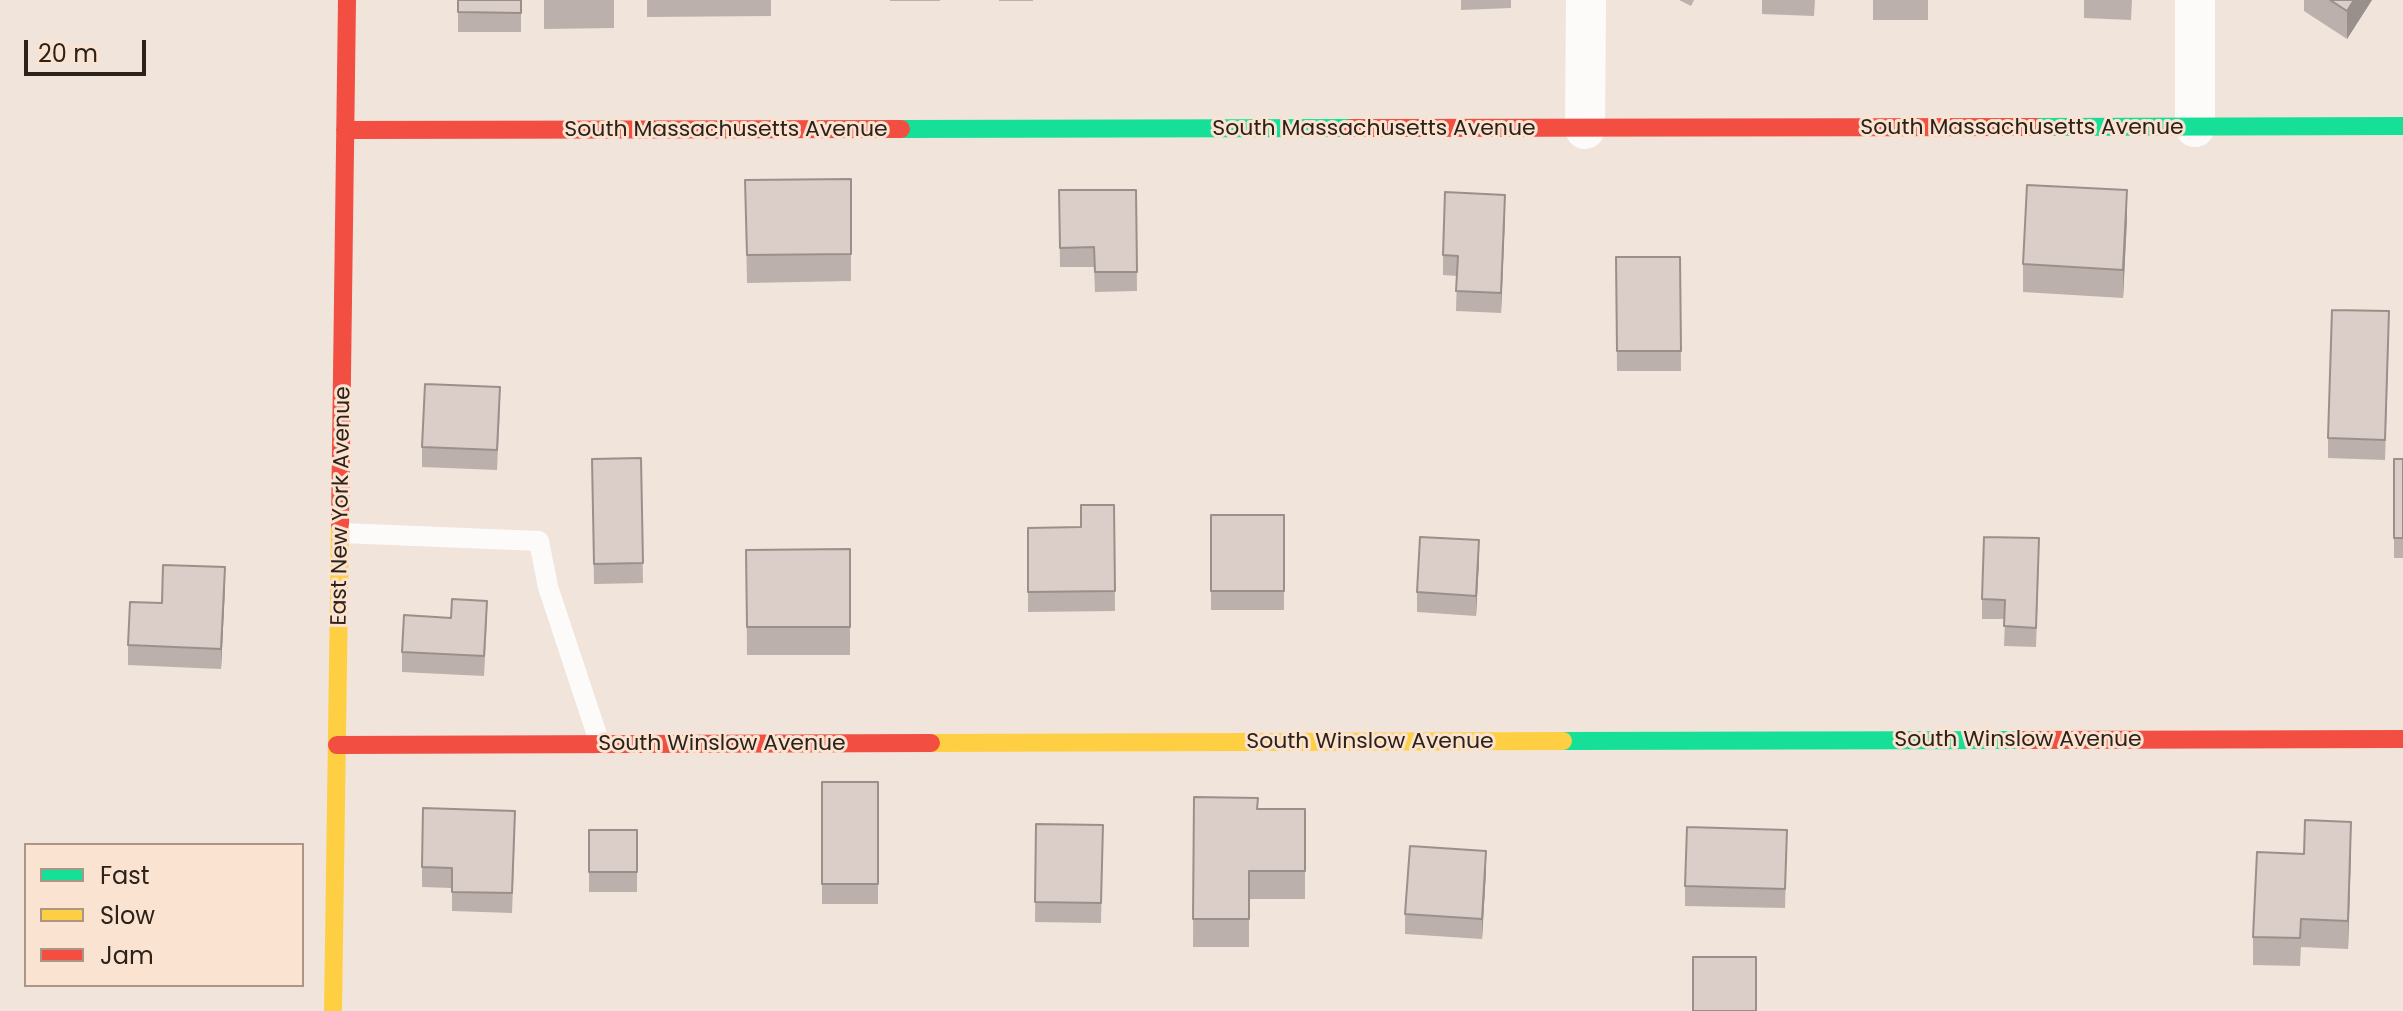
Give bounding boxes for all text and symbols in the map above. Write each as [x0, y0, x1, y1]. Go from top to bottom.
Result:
scale bar [28, 24, 150, 74]
text: 20 m [38, 37, 98, 70]
street label: South Massachusetts Avenue [1860, 115, 2184, 141]
street label: South Massachusetts Avenue [1212, 116, 1536, 142]
street label: South Massachusetts Avenue [564, 117, 888, 143]
street label: East New York Avenue [327, 386, 357, 626]
street label: South Winslow Avenue [1894, 727, 2142, 753]
street label: South Winslow Avenue [1246, 729, 1494, 755]
street label: South Winslow Avenue [598, 731, 846, 757]
legend [24, 843, 304, 987]
text: Fast [100, 859, 150, 892]
text: Slow [100, 899, 155, 932]
text: Jam [100, 939, 154, 972]

